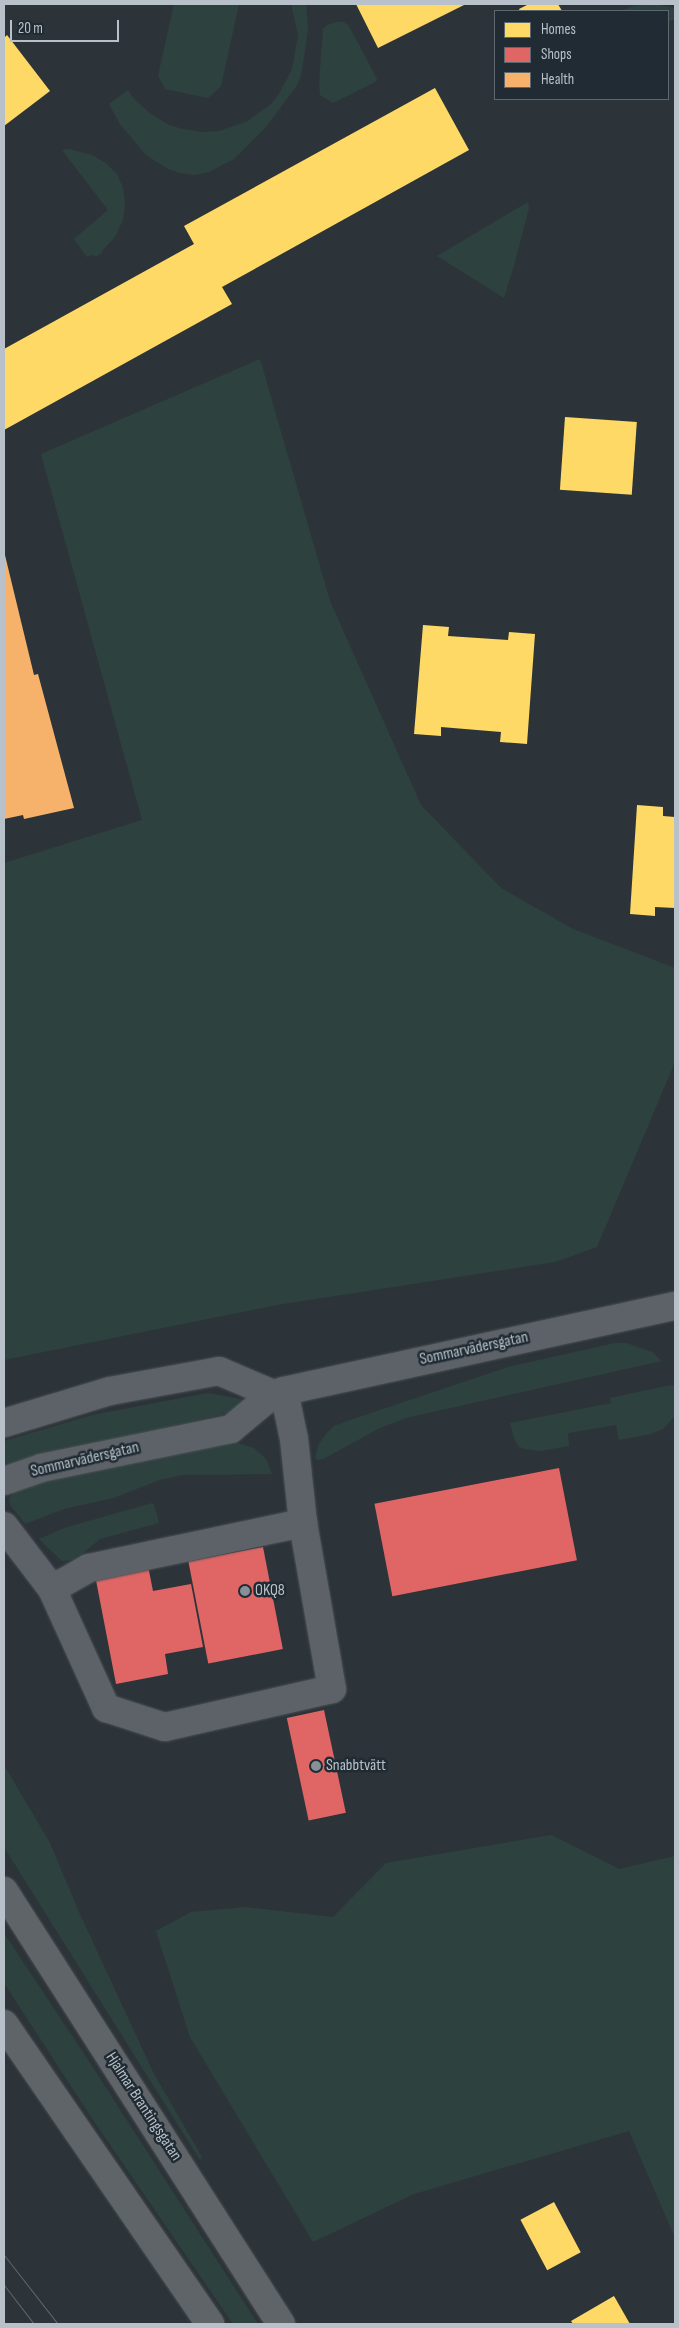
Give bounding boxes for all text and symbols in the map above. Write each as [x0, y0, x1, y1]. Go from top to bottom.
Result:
scale bar [12, 10, 121, 42]
legend [494, 10, 669, 100]
text: 20 m [18, 19, 43, 38]
text: Homes [541, 20, 576, 39]
text: Shops [541, 45, 572, 64]
text: Health [541, 70, 574, 89]
street label: Sommarvädersgatan [418, 1328, 530, 1370]
street label: Sommarvädersgatan [29, 1438, 141, 1482]
place label: OKQ8 [255, 1581, 285, 1601]
marker: OKQ8 [239, 1585, 251, 1597]
place label: Snabbtvätt [326, 1756, 386, 1776]
marker: Snabbtvätt [310, 1760, 322, 1772]
street label: Hjalmar Brantingsgatan [101, 2049, 185, 2165]

